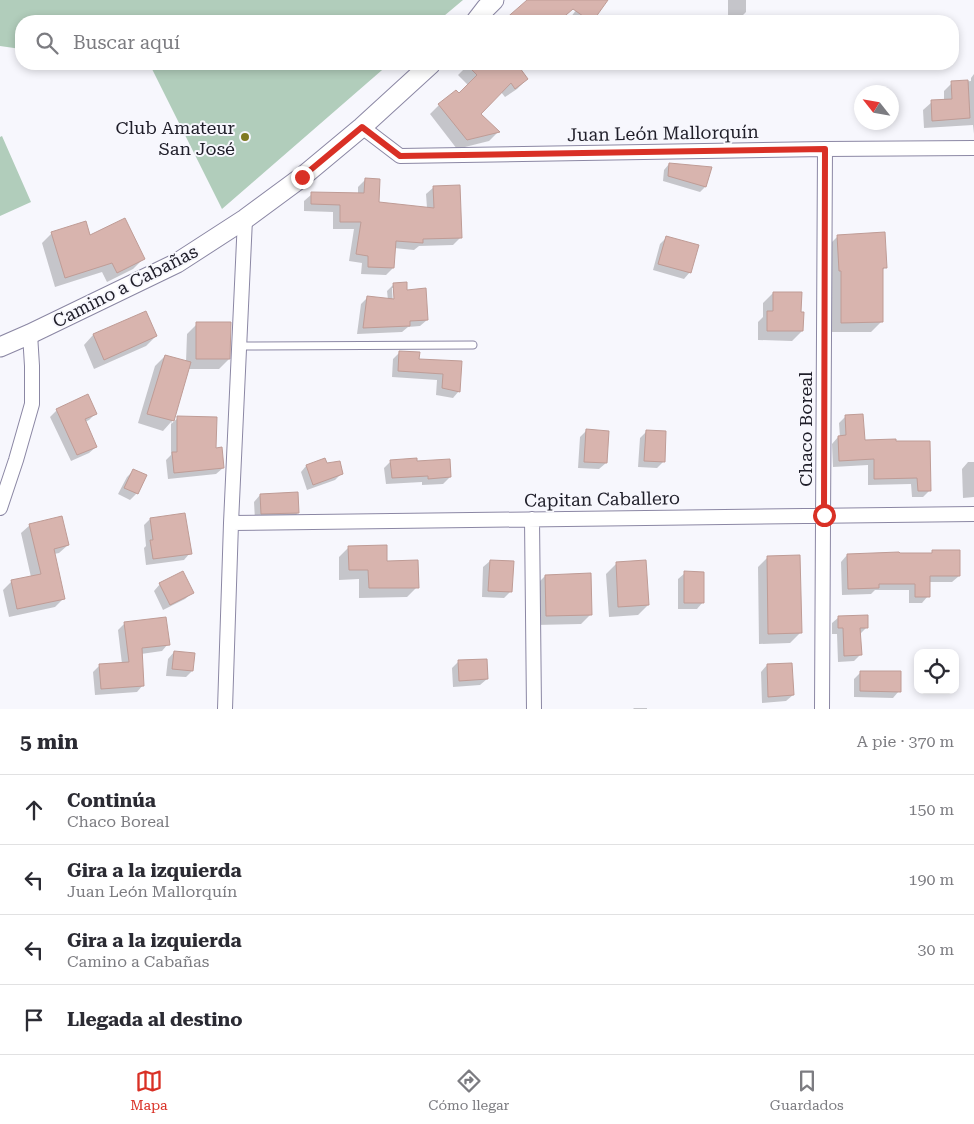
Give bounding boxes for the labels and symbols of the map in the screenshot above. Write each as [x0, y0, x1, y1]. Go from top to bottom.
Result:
north arrow [854, 85, 899, 130]
place label: Club Amateur San José [116, 117, 235, 159]
street label: Juan León Mallorquín [567, 121, 759, 145]
marker: Club Amateur San José [239, 131, 251, 143]
route end [291, 166, 314, 189]
street label: Camino a Cabañas [49, 240, 201, 332]
street label: Chaco Boreal [795, 371, 816, 487]
street label: Capitan Caballero [524, 487, 680, 511]
route start [813, 504, 836, 527]

